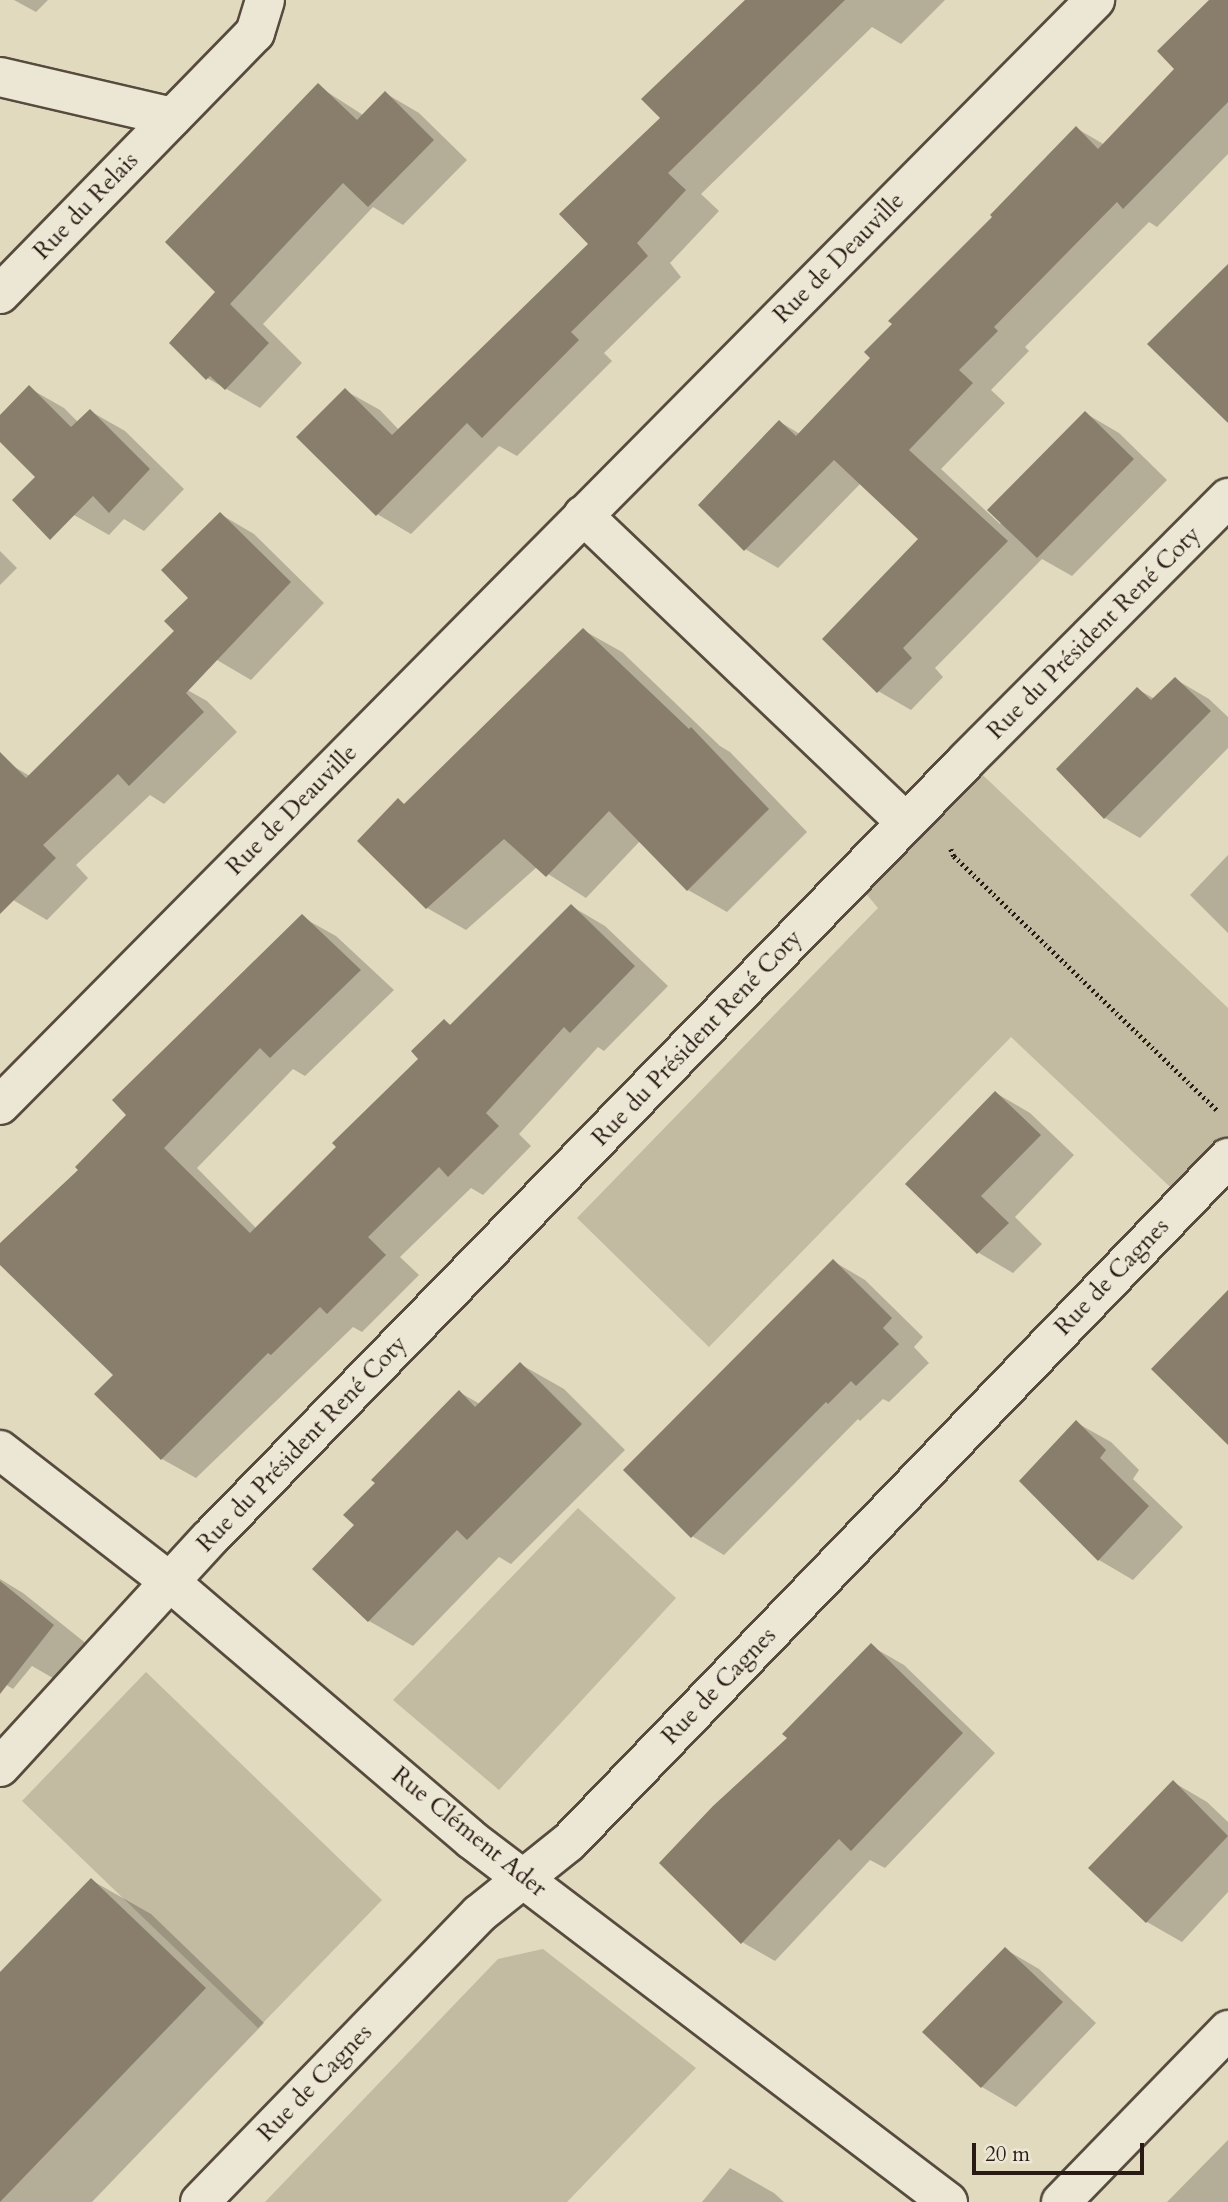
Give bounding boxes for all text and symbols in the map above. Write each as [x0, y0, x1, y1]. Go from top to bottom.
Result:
street label: Rue du Relais [28, 146, 144, 266]
street label: Rue de Deauville [768, 187, 910, 329]
street label: Rue du Président René Coty [981, 520, 1207, 746]
street label: Rue de Deauville [221, 739, 363, 881]
street label: Rue du Président René Coty [586, 924, 808, 1152]
street label: Rue de Cagnes [1049, 1212, 1175, 1342]
street label: Rue du Président René Coty [191, 1330, 413, 1558]
street label: Rue de Cagnes [656, 1621, 782, 1751]
street label: Rue Clément Ader [386, 1761, 552, 1903]
street label: Rue de Cagnes [252, 2018, 378, 2148]
scale bar [976, 2128, 1148, 2172]
text: 20 m [985, 2140, 1030, 2169]

